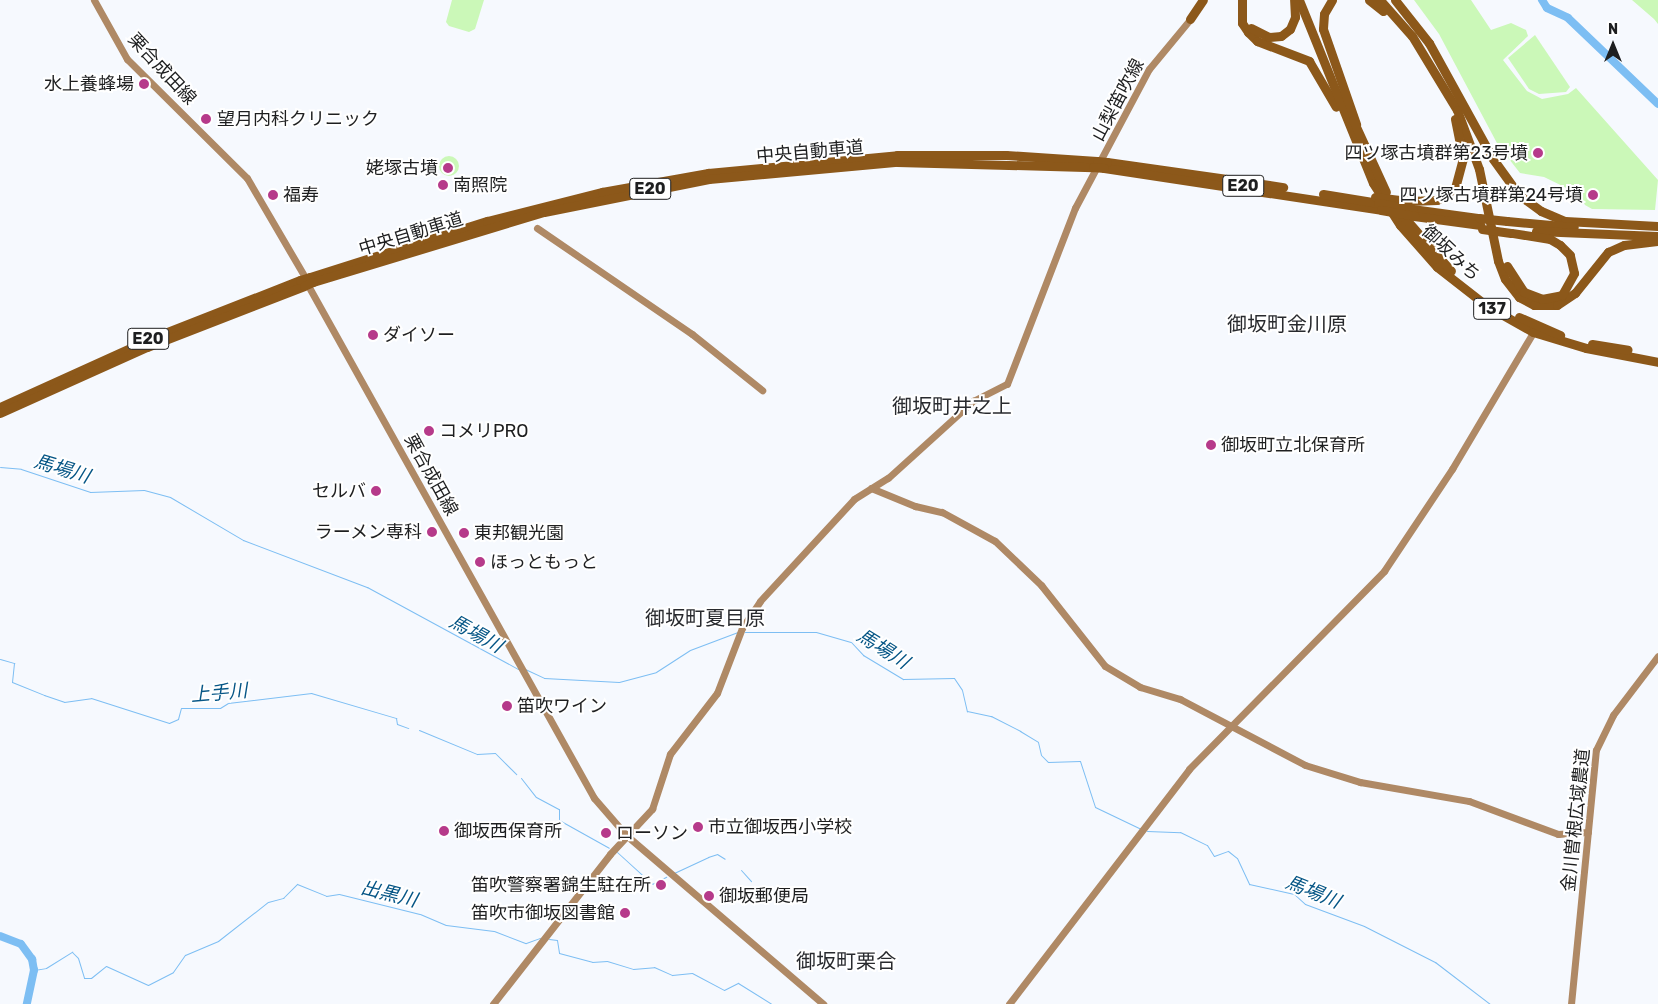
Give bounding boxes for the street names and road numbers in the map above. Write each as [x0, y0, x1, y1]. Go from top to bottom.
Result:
street label: 栗合成田線 [123, 29, 201, 109]
street label: 山梨笛吹線 [1087, 55, 1149, 145]
street label: 中央自動車道 [755, 137, 865, 167]
road number: E20 [1222, 172, 1264, 200]
road number: E20 [629, 175, 671, 202]
street label: 中央自動車道 [356, 208, 466, 260]
street label: 御坂みち [1417, 221, 1485, 285]
road number: 137 [1472, 296, 1512, 322]
road number: E20 [127, 326, 169, 352]
street label: 栗合成田線 [400, 430, 462, 520]
street label: 金川曽根広域農道 [1558, 747, 1594, 893]

